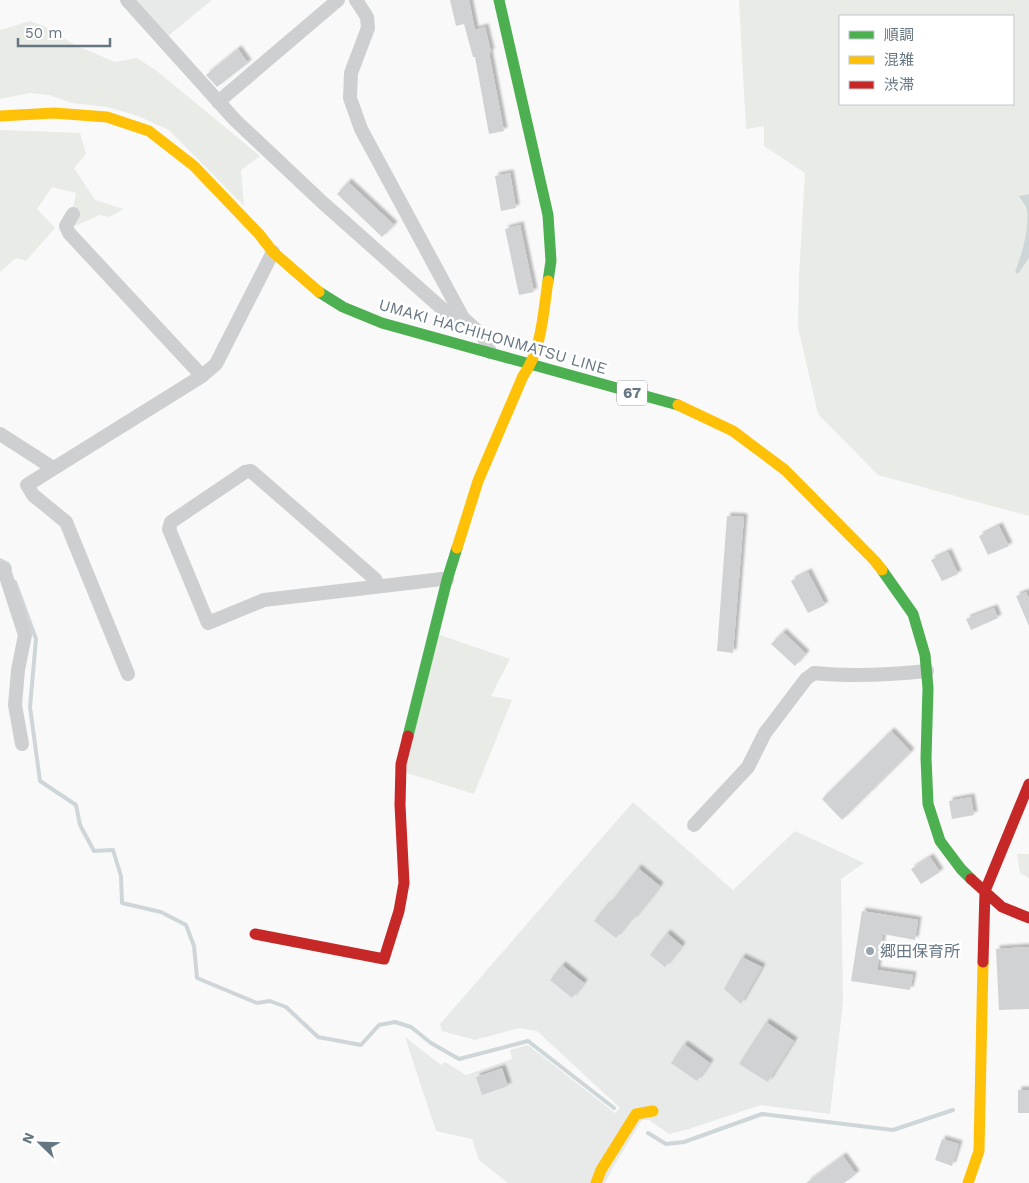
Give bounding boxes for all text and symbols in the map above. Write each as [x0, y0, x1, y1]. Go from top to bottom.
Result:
scale bar [18, 15, 110, 47]
legend [839, 15, 1014, 105]
text: 50 m [25, 24, 62, 42]
text: 順調 [884, 26, 914, 44]
text: 混雑 [884, 51, 914, 69]
text: 渋滞 [884, 76, 914, 94]
street label: UMAKI HACHIHONMATSU LINE [377, 295, 609, 378]
road number: 67 [617, 380, 647, 406]
place label: 郷田保育所 [880, 942, 960, 961]
marker: 郷田保育所 [864, 945, 876, 957]
north arrow [15, 1118, 65, 1168]
text: N [19, 1130, 37, 1146]

